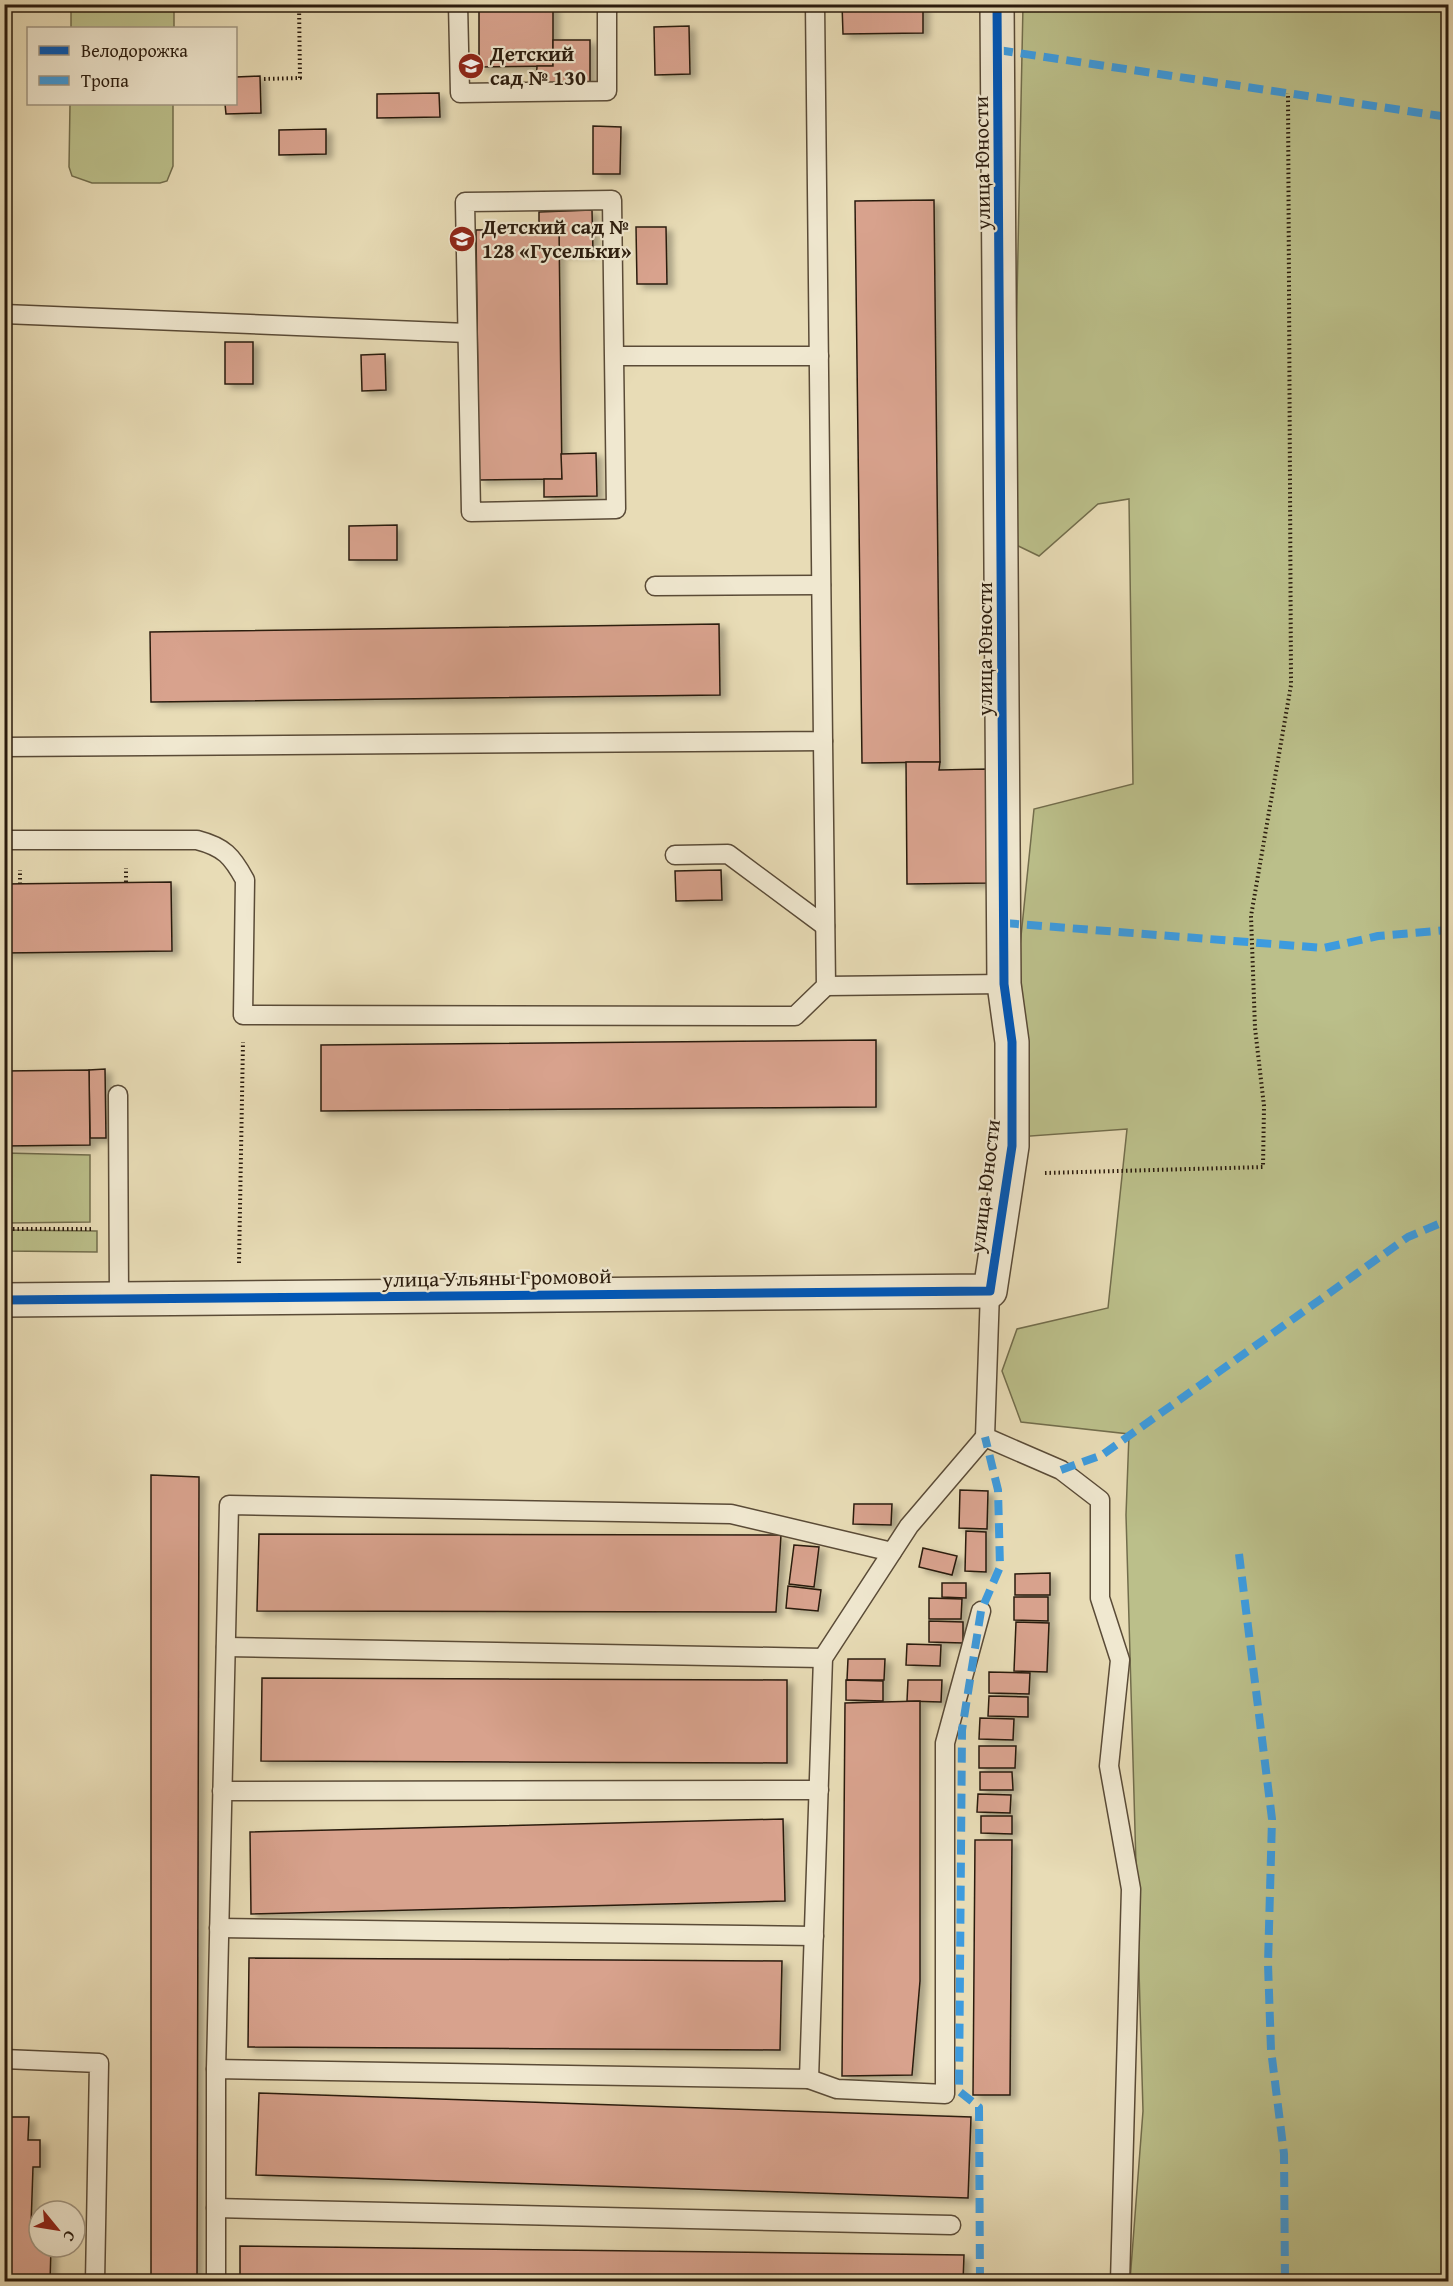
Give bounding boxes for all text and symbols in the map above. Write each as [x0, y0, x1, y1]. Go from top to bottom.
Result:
legend [27, 27, 237, 105]
text: Велодорожка [81, 37, 188, 64]
place label: Детский сад № 130 [489, 38, 586, 93]
school or university icon: Детский сад № 130 [456, 51, 486, 81]
text: Тропа [81, 67, 129, 94]
street label: улица Юности [965, 96, 998, 231]
place label: Детский сад № 128 «Гусельки» [481, 211, 631, 266]
school or university icon: Детский сад № 128 «Гусельки» [447, 224, 477, 254]
street label: улица Юности [969, 582, 1000, 717]
street label: улица Юности [961, 1117, 1008, 1255]
street label: улица Ульяны Громовой [381, 1260, 612, 1295]
north arrow [27, 2199, 87, 2259]
text: С [57, 2227, 83, 2246]

